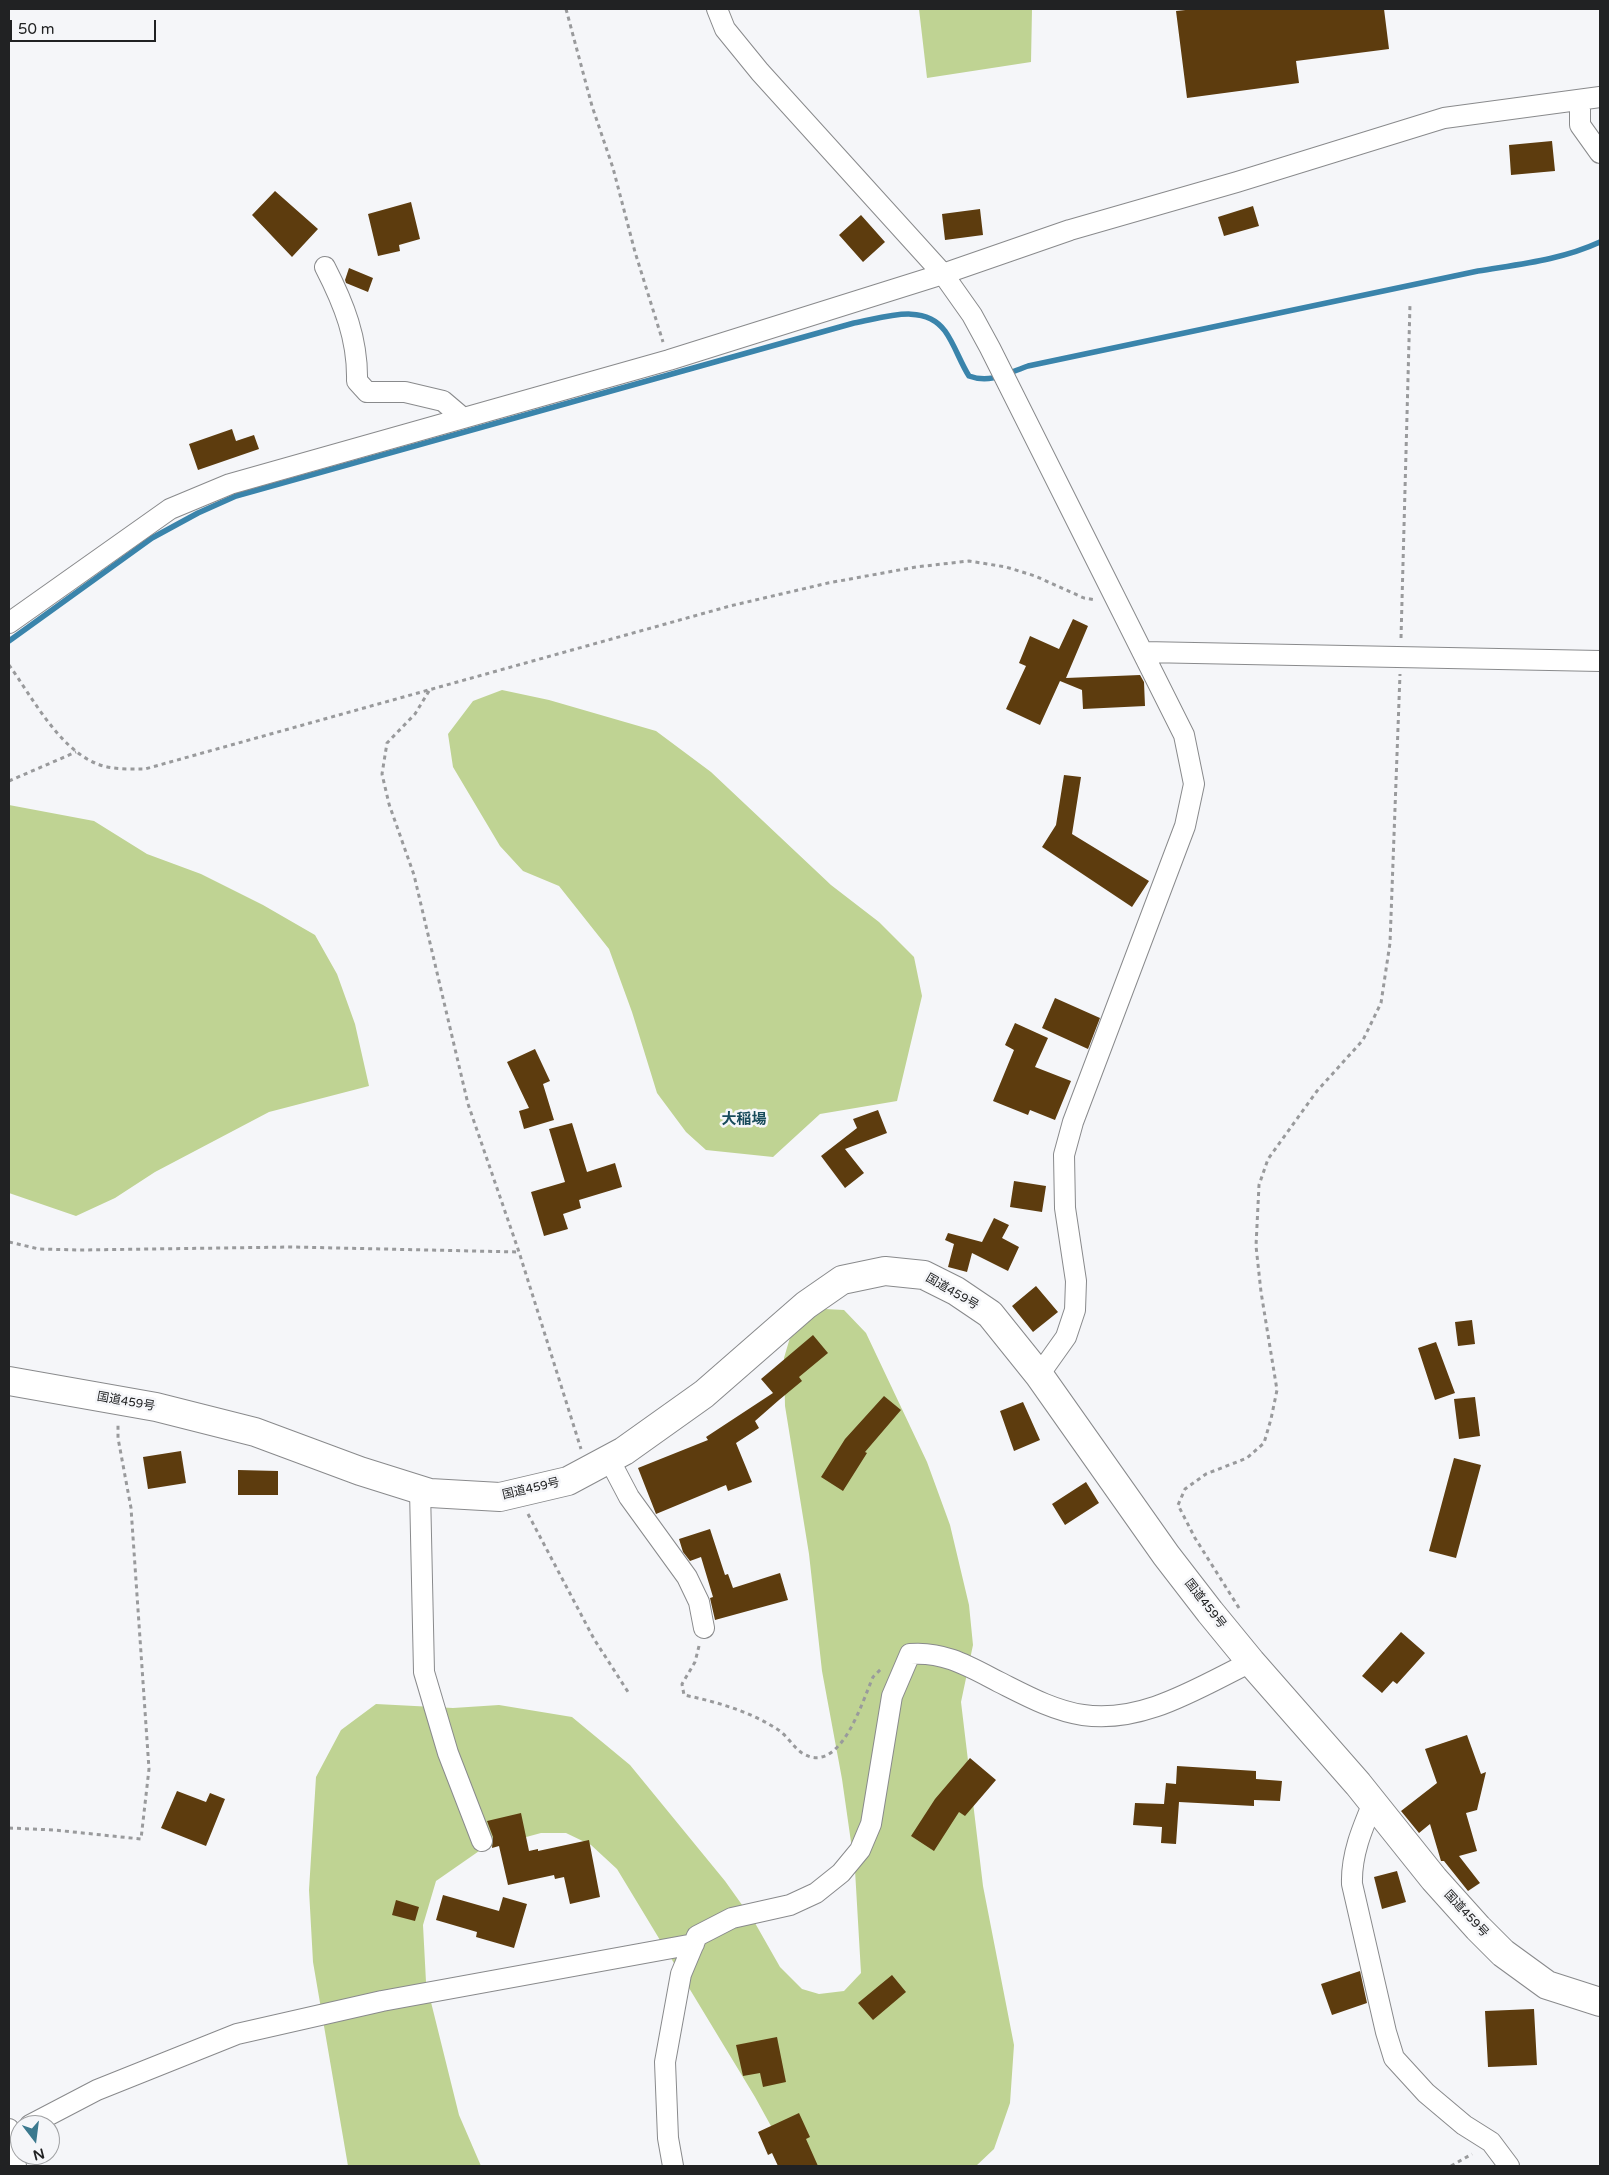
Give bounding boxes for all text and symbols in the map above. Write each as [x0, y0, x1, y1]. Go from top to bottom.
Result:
scale bar [12, 10, 159, 42]
text: 50 m [18, 20, 55, 38]
district label: 大稲場 [722, 1111, 766, 1129]
street label: 国道459号 [923, 1271, 981, 1313]
street label: 国道459号 [96, 1390, 156, 1414]
street label: 国道459号 [501, 1475, 561, 1503]
street label: 国道459号 [1181, 1576, 1229, 1632]
street label: 国道459号 [1441, 1888, 1491, 1940]
north arrow [10, 2115, 60, 2165]
text: N [31, 2144, 46, 2164]

